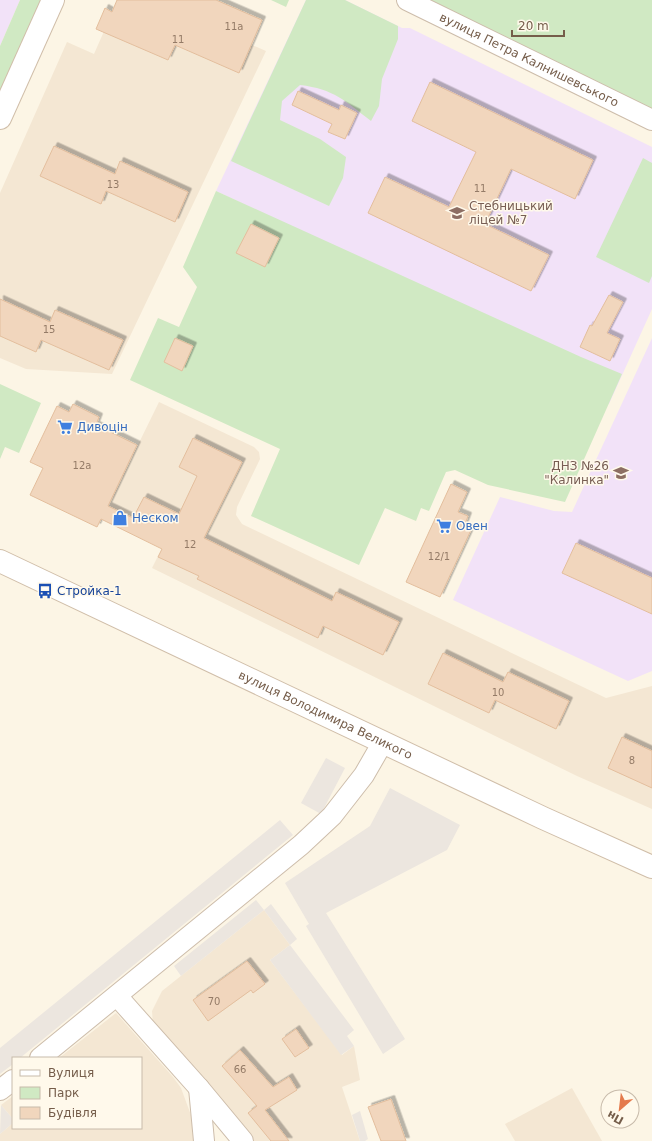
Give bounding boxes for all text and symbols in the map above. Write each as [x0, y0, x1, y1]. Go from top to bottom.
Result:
street label: вулиця Петра Калнишевського [437, 10, 621, 110]
scale bar [512, 12, 564, 38]
text: 20 m [518, 19, 549, 33]
house number: 11а [225, 21, 243, 32]
house number: 11 [172, 34, 184, 45]
house number: 13 [107, 179, 119, 190]
house number: 11 [474, 183, 486, 194]
place label: Стебницький ліцей №7 [469, 199, 553, 227]
school or university icon: Стебницький ліцей №7 [448, 204, 466, 222]
house number: 15 [43, 324, 55, 335]
supermarket icon: Дивоцін [56, 418, 74, 436]
place label: Дивоцін [77, 420, 128, 434]
place label: ДНЗ №26 "Калинка" [544, 459, 609, 487]
house number: 12а [73, 460, 91, 471]
school or university icon: ДНЗ №26 "Калинка" [612, 464, 630, 482]
shop icon: Неском [111, 509, 129, 527]
place label: Неском [132, 511, 179, 525]
supermarket icon: Овен [435, 517, 453, 535]
place label: Овен [456, 519, 488, 533]
house number: 12 [184, 539, 196, 550]
house number: 12/1 [428, 551, 450, 562]
bus stop icon: Стройка-1 [36, 582, 54, 600]
place label: Стройка-1 [57, 584, 122, 598]
street label: вулиця Володимира Великого [236, 668, 415, 762]
house number: 10 [492, 687, 504, 698]
house number: 8 [629, 755, 635, 766]
house number: 70 [208, 996, 220, 1007]
legend [12, 1057, 142, 1129]
house number: 66 [234, 1064, 246, 1075]
text: Вулиця [48, 1066, 94, 1080]
text: Парк [48, 1086, 79, 1100]
north arrow [600, 1089, 640, 1129]
text: Будівля [48, 1106, 97, 1120]
text: Пн [605, 1108, 626, 1127]

